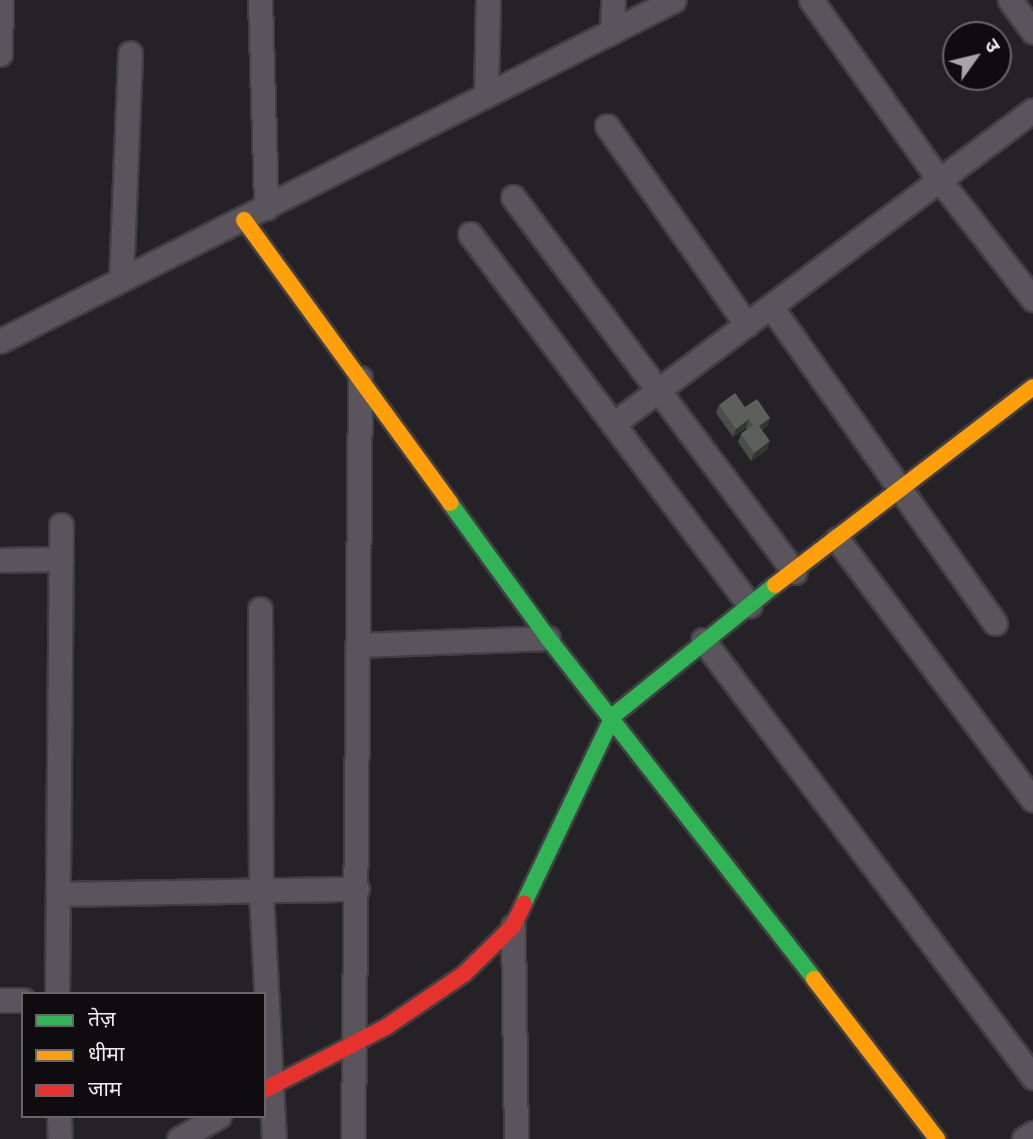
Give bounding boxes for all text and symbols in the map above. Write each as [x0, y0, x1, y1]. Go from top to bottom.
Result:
north arrow [942, 21, 1012, 91]
text: उ [981, 35, 1005, 56]
legend [21, 992, 266, 1118]
text: तेज़ [88, 1006, 116, 1030]
text: धीमा [88, 1041, 124, 1065]
text: जाम [88, 1076, 122, 1100]

